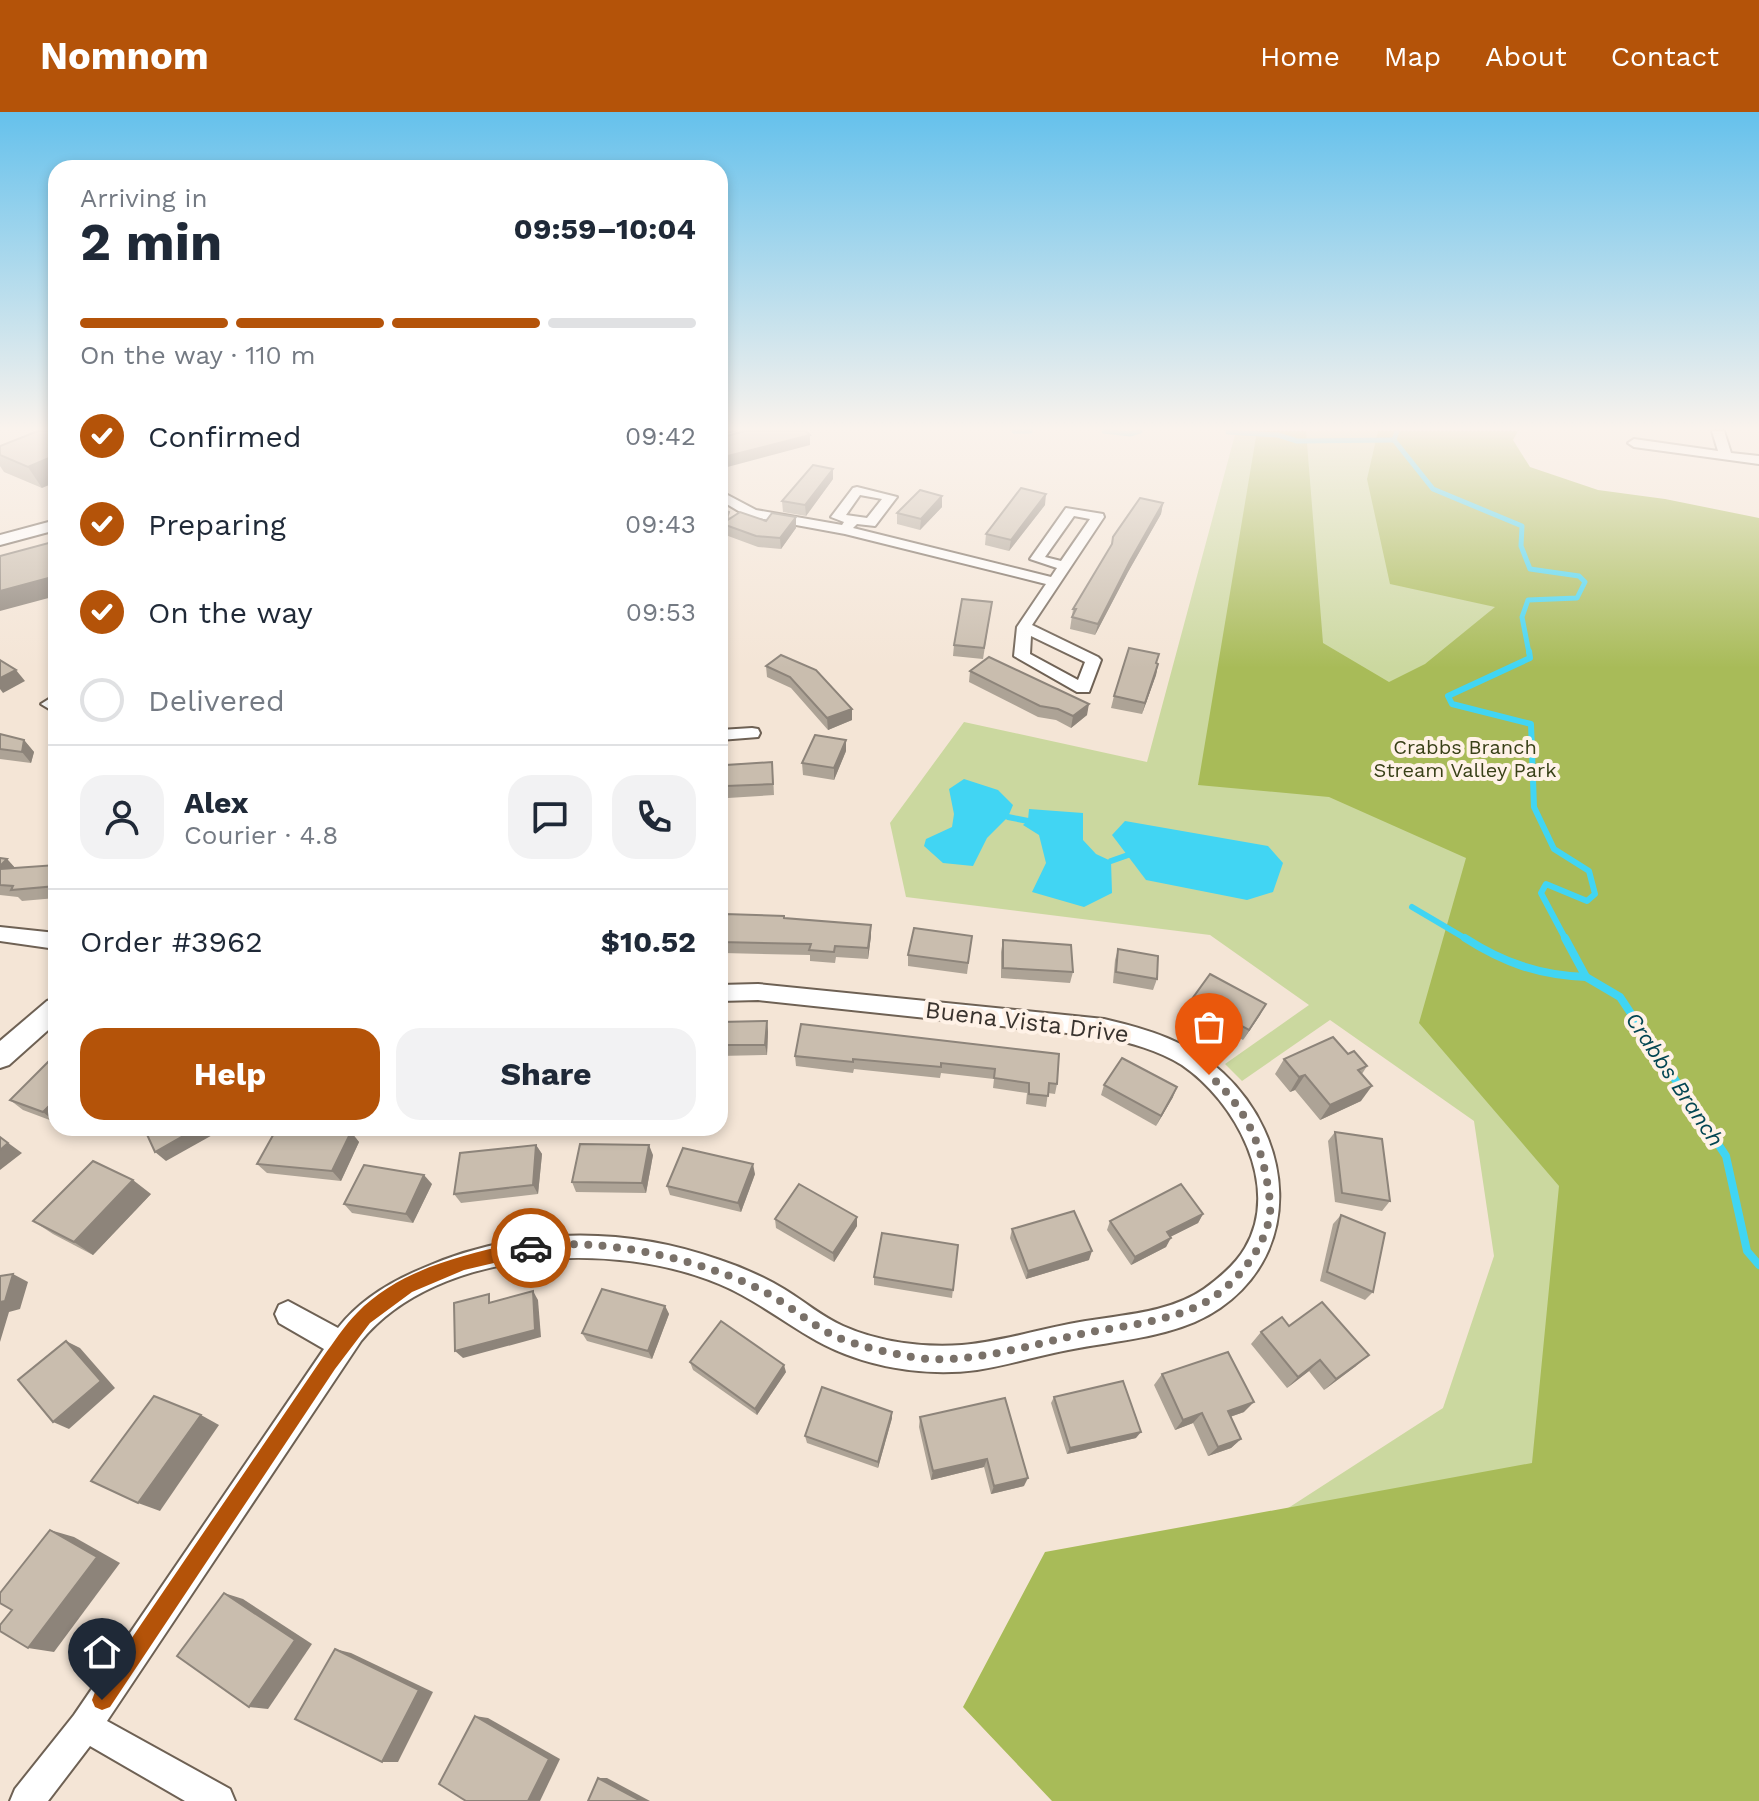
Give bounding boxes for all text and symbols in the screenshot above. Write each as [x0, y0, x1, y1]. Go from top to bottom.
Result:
text: Nomnom [40, 34, 209, 78]
text: Home [1260, 40, 1340, 73]
text: Map [1384, 40, 1441, 73]
text: About [1485, 40, 1567, 73]
text: Contact [1611, 40, 1719, 73]
text: Arriving in [80, 183, 208, 213]
text: 09:59–10:04 [514, 211, 696, 246]
text: 2 min [80, 212, 222, 273]
text: On the way · 110 m [80, 340, 315, 370]
icon: check [80, 414, 124, 458]
text: Confirmed [148, 419, 302, 454]
text: 09:42 [625, 421, 696, 451]
icon: check [80, 502, 124, 546]
text: Preparing [148, 507, 286, 542]
text: 09:43 [625, 509, 696, 539]
icon: check [80, 590, 124, 634]
text: On the way [148, 595, 313, 630]
text: 09:53 [626, 597, 696, 627]
text: Delivered [148, 683, 285, 718]
park label: Crabbs Branch Stream Valley Park [1373, 735, 1557, 782]
button: person [80, 775, 164, 859]
button: chat [508, 775, 592, 859]
button: phone [612, 775, 696, 859]
text: Alex [184, 785, 248, 820]
text: Courier · 4.8 [184, 820, 338, 850]
text: Order #3962 [80, 924, 263, 959]
text: $10.52 [601, 924, 696, 959]
pin [1175, 993, 1243, 1075]
street label: Buena Vista Drive [923, 996, 1131, 1048]
icon: bag [1187, 1005, 1231, 1049]
water label: Crabbs Branch [1620, 1007, 1729, 1151]
button: Help [80, 1028, 380, 1120]
button: Share [396, 1028, 696, 1120]
courier [491, 1208, 571, 1288]
icon: car [509, 1226, 553, 1270]
pin [68, 1618, 136, 1700]
icon: home [80, 1630, 124, 1674]

